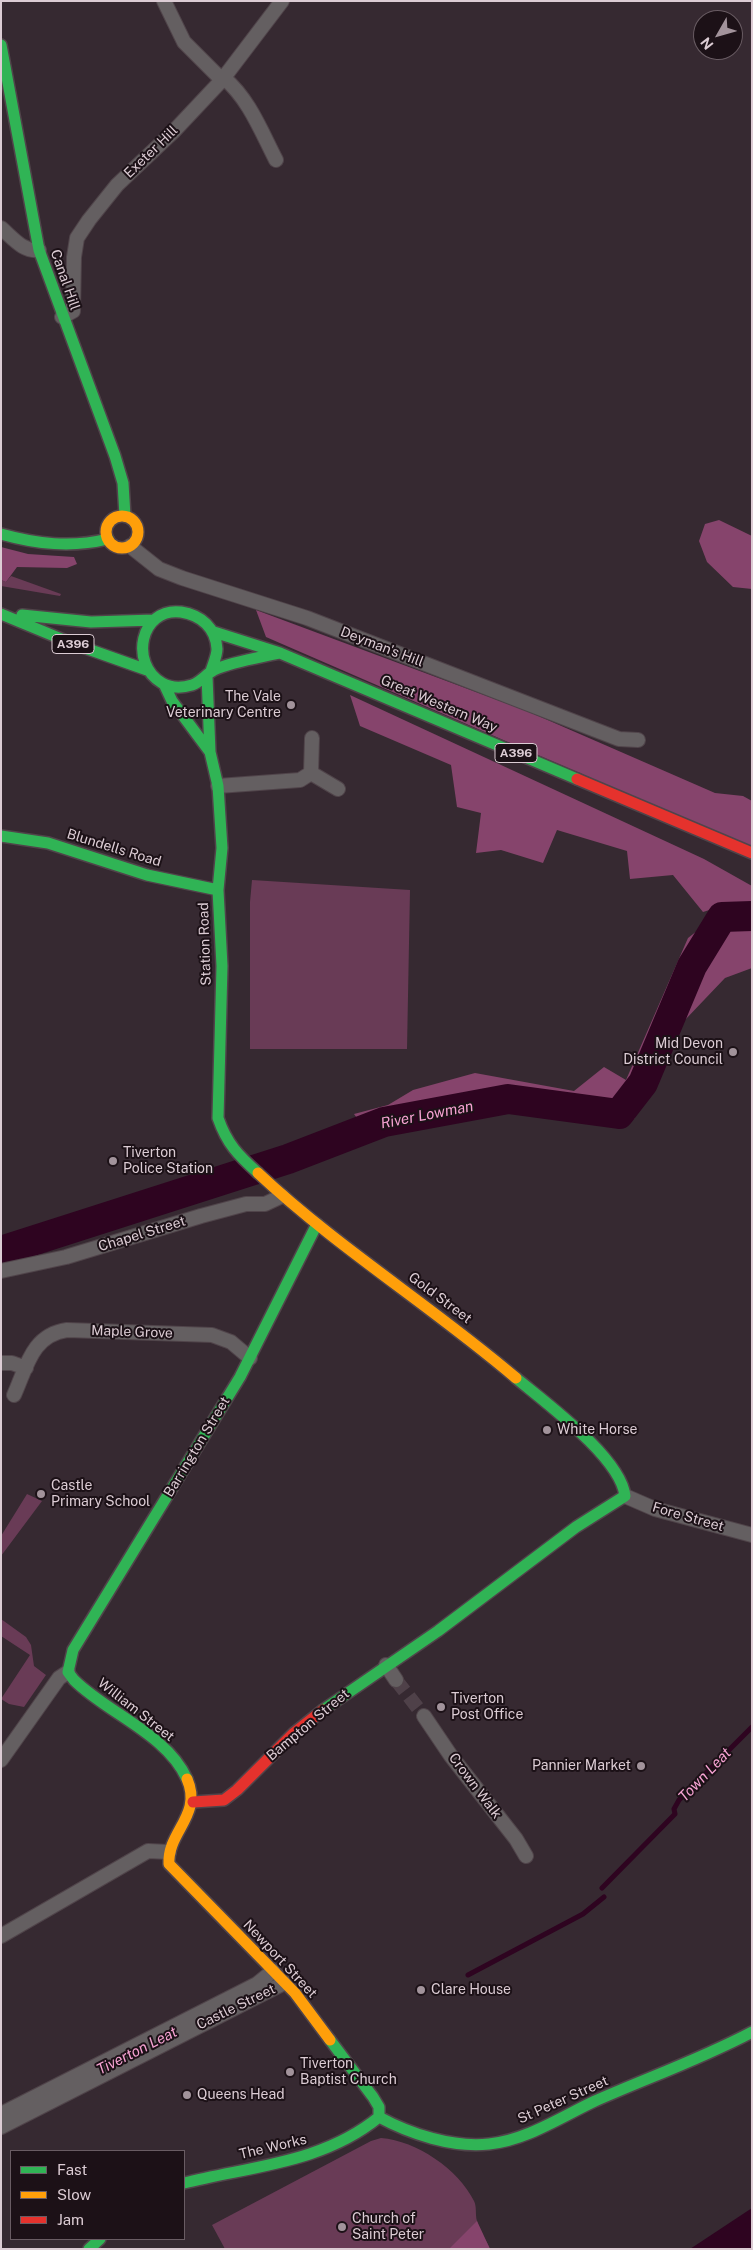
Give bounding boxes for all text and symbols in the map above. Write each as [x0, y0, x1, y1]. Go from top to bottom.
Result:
north arrow [693, 10, 743, 60]
text: N [697, 34, 717, 53]
street label: Exeter Hill [121, 122, 181, 182]
street label: Canal Hill [47, 247, 83, 313]
street label: Deyman's Hill [338, 623, 426, 671]
road number: A396 [52, 634, 94, 654]
street label: Great Western Way [378, 672, 500, 736]
place label: The Vale Veterinary Centre [166, 689, 281, 722]
marker: The Vale Veterinary Centre [285, 699, 297, 711]
road number: A396 [495, 744, 537, 762]
street label: Blundells Road [65, 826, 163, 870]
street label: Station Road [195, 902, 215, 986]
place label: Mid Devon District Council [623, 1036, 723, 1068]
marker: Mid Devon District Council [727, 1046, 739, 1058]
water label: River Lowman [379, 1097, 475, 1133]
place label: Tiverton Police Station [123, 1145, 213, 1178]
marker: Tiverton Police Station [107, 1155, 119, 1167]
street label: Chapel Street [96, 1213, 188, 1255]
street label: Gold Street [405, 1269, 475, 1327]
street label: Maple Grove [91, 1322, 173, 1342]
street label: Barrington Street [160, 1394, 234, 1500]
place label: White Horse [557, 1422, 637, 1438]
marker: White Horse [541, 1424, 553, 1436]
place label: Castle Primary School [51, 1478, 150, 1510]
marker: Castle Primary School [35, 1488, 47, 1500]
street label: Fore Street [650, 1499, 726, 1535]
street label: William Street [94, 1675, 178, 1745]
street label: Bampton Street [263, 1686, 353, 1764]
place label: Tiverton Post Office [451, 1691, 523, 1724]
marker: Tiverton Post Office [435, 1701, 447, 1713]
water label: Town Leat [675, 1744, 735, 1806]
street label: Crown Walk [445, 1750, 505, 1822]
place label: Pannier Market [532, 1758, 631, 1774]
marker: Pannier Market [635, 1760, 647, 1772]
street label: Newport Street [240, 1917, 320, 2001]
street label: Castle Street [194, 1981, 278, 2033]
place label: Clare House [431, 1982, 511, 1998]
marker: Clare House [415, 1984, 427, 1996]
water label: Tiverton Leat [94, 2023, 180, 2079]
place label: Tiverton Baptist Church [300, 2056, 397, 2088]
marker: Tiverton Baptist Church [284, 2066, 296, 2078]
street label: St Peter Street [515, 2073, 611, 2127]
place label: Queens Head [197, 2087, 285, 2103]
marker: Queens Head [181, 2089, 193, 2101]
street label: The Works [238, 2131, 308, 2163]
legend [10, 2150, 185, 2240]
text: Fast [57, 2161, 87, 2178]
text: Slow [57, 2186, 91, 2203]
text: Jam [57, 2211, 84, 2228]
place label: Church of Saint Peter [352, 2211, 424, 2244]
marker: Church of Saint Peter [336, 2221, 348, 2233]

